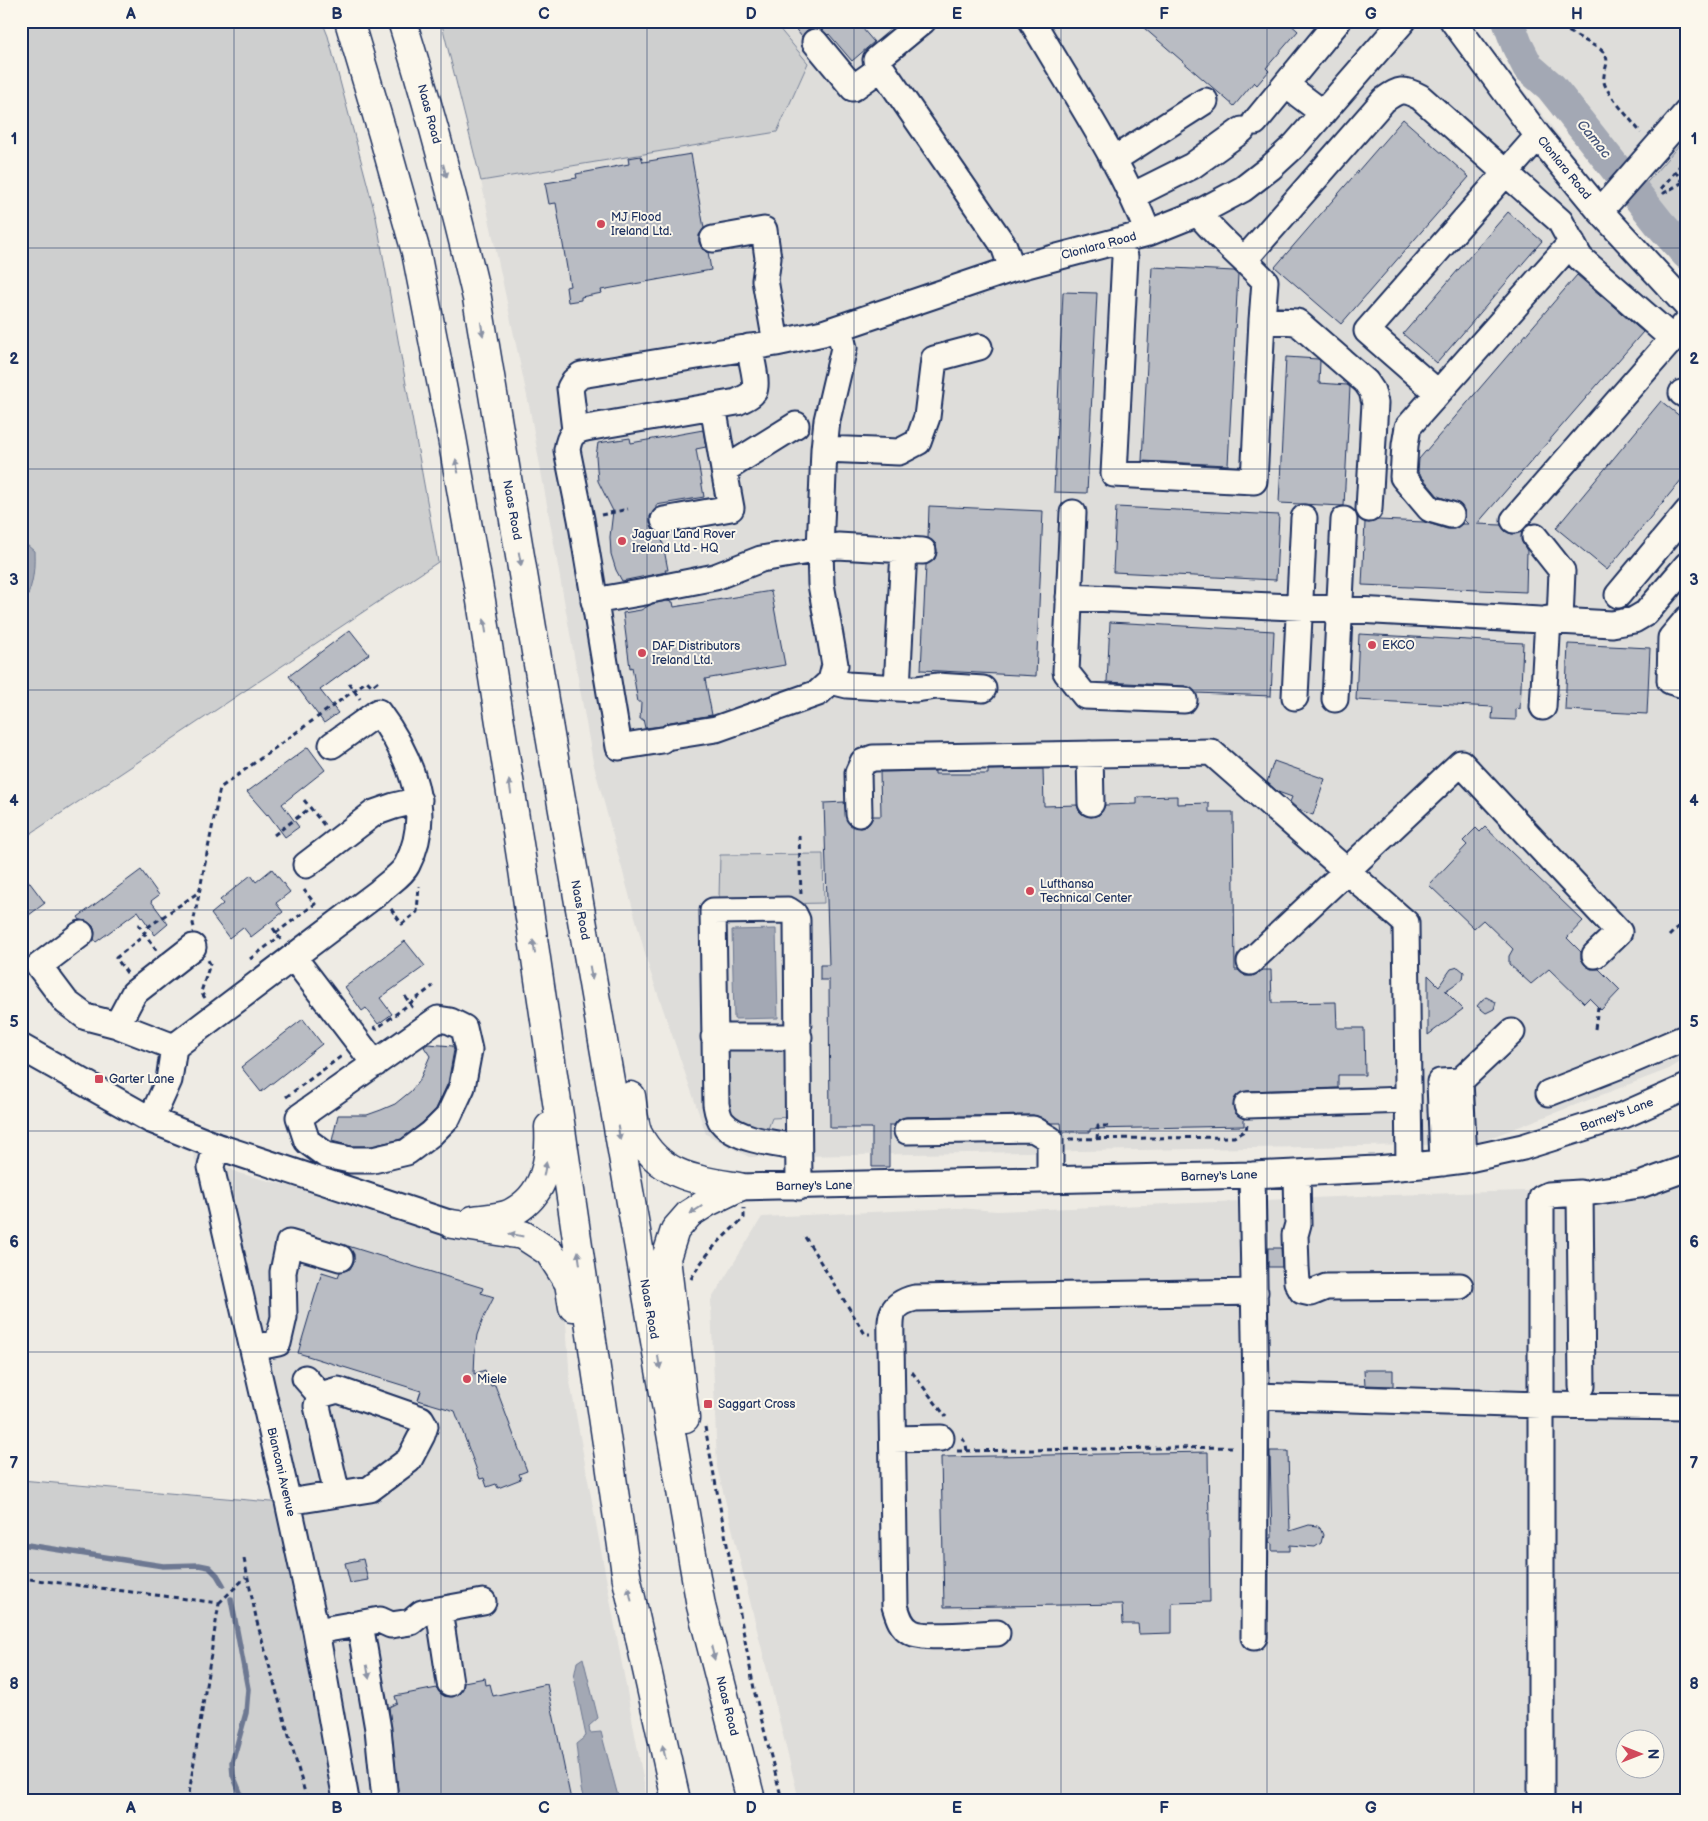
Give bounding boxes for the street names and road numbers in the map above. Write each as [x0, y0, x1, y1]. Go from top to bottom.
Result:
street label: Naas Road [414, 83, 444, 145]
street label: Clonlara Road [1534, 133, 1594, 203]
street label: Clonlara Road [1060, 229, 1138, 263]
street label: Naas Road [499, 479, 525, 541]
street label: Naas Road [567, 879, 593, 941]
street label: Barney's Lane [1578, 1095, 1656, 1135]
street label: Barney's Lane [1180, 1167, 1258, 1185]
street label: Barney's Lane [775, 1178, 853, 1194]
street label: Naas Road [636, 1278, 662, 1340]
street label: Bianconi Avenue [263, 1426, 299, 1518]
street label: Naas Road [712, 1675, 742, 1737]

